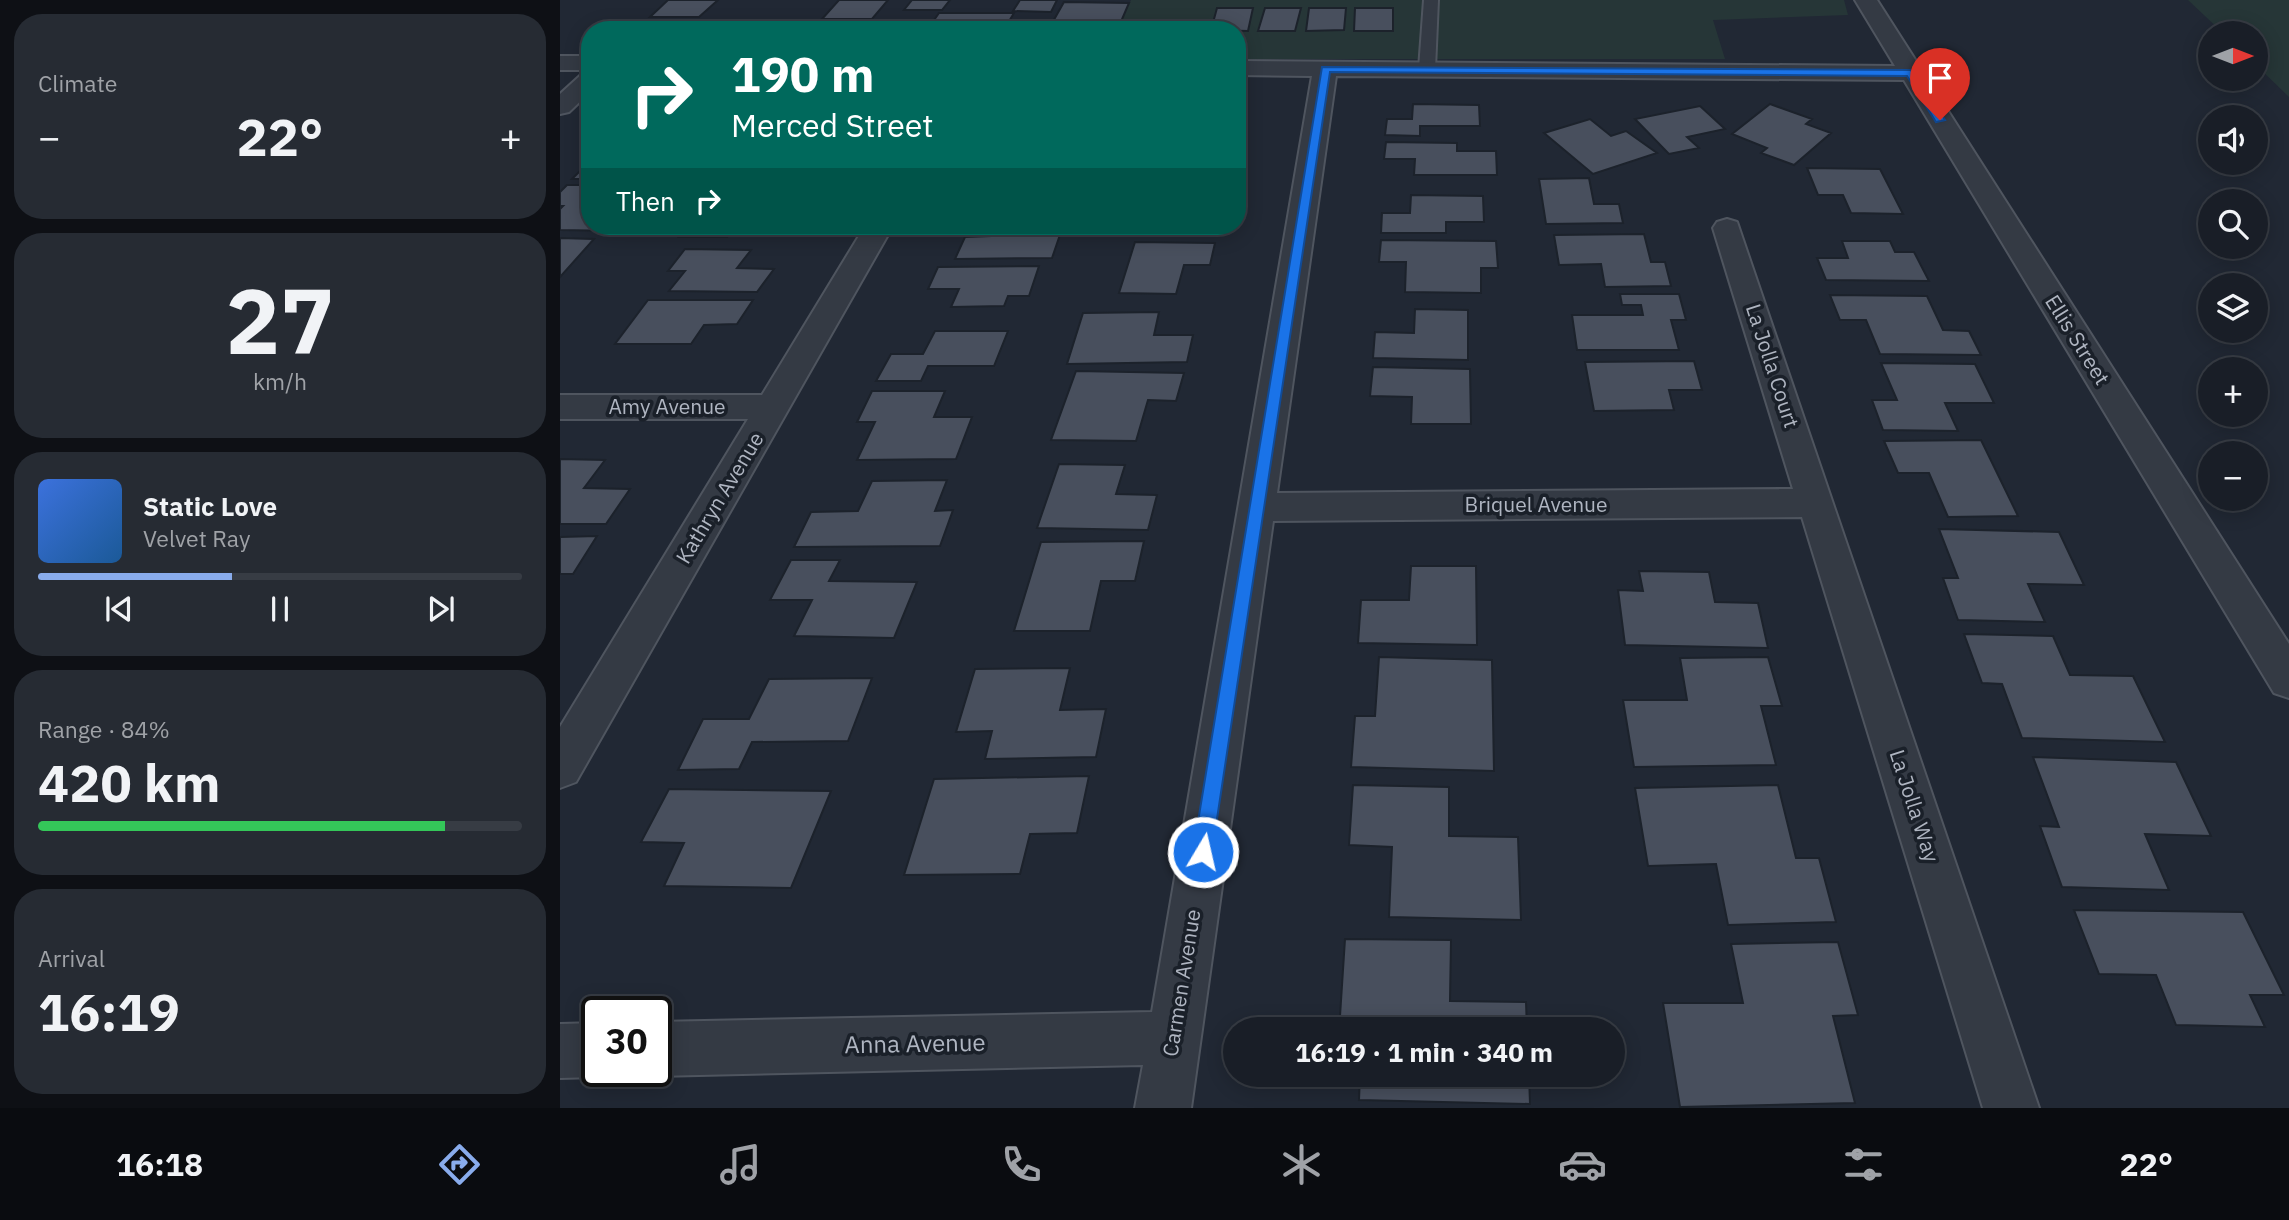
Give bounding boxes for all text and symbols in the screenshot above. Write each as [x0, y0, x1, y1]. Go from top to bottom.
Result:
north arrow [2198, 21, 2268, 91]
map controls [2198, 21, 2268, 511]
text: 190 m [731, 42, 875, 105]
pin [1910, 48, 1970, 120]
icon: right [616, 49, 707, 140]
icon: arrive [1921, 59, 1959, 97]
text: Climate [38, 68, 117, 98]
text: 22° [237, 103, 323, 170]
text: Merced Street [731, 104, 934, 146]
button: sound [2198, 105, 2268, 175]
text: − [38, 112, 61, 161]
text: + [499, 112, 522, 161]
icon: right [689, 182, 727, 220]
text: Then [616, 184, 675, 218]
button: search [2198, 189, 2268, 259]
text: 27 [225, 261, 335, 379]
button: layers [2198, 273, 2268, 343]
street label: Ellis Street [2039, 289, 2117, 390]
street label: La Jolla Court [1740, 300, 1806, 431]
button: + [2198, 357, 2268, 427]
text: km/h [253, 366, 307, 396]
street label: Amy Avenue [608, 392, 726, 420]
street label: Kathryn Avenue [669, 426, 769, 569]
button: − [2198, 441, 2268, 511]
text: Static Love [143, 489, 277, 523]
street label: Briquel Avenue [1464, 490, 1608, 518]
text: Velvet Ray [143, 523, 250, 553]
icon: previous [100, 590, 138, 628]
icon: pause [261, 590, 299, 628]
icon: next [422, 590, 460, 628]
text: Range · 84% [38, 714, 170, 744]
street label: La Jolla Way [1884, 746, 1946, 866]
text: 420 km [38, 749, 220, 816]
position arrow [1166, 815, 1240, 889]
street label: Carmen Avenue [1156, 907, 1206, 1059]
text: Arrival [38, 943, 105, 973]
text: 16:19 [38, 978, 180, 1045]
speed limit sign: 30 [581, 996, 672, 1087]
street label: Anna Avenue [844, 1026, 986, 1060]
text: 16:19 · 1 min · 340 m [1295, 1035, 1553, 1069]
icon: directions [435, 1140, 484, 1189]
icon: music [716, 1140, 765, 1189]
icon: phone [997, 1140, 1046, 1189]
icon: climate [1277, 1140, 1326, 1189]
icon: car [1558, 1140, 1607, 1189]
icon: filters [1839, 1140, 1888, 1189]
text: 16:18 [116, 1143, 203, 1185]
text: 22° [2120, 1143, 2173, 1185]

